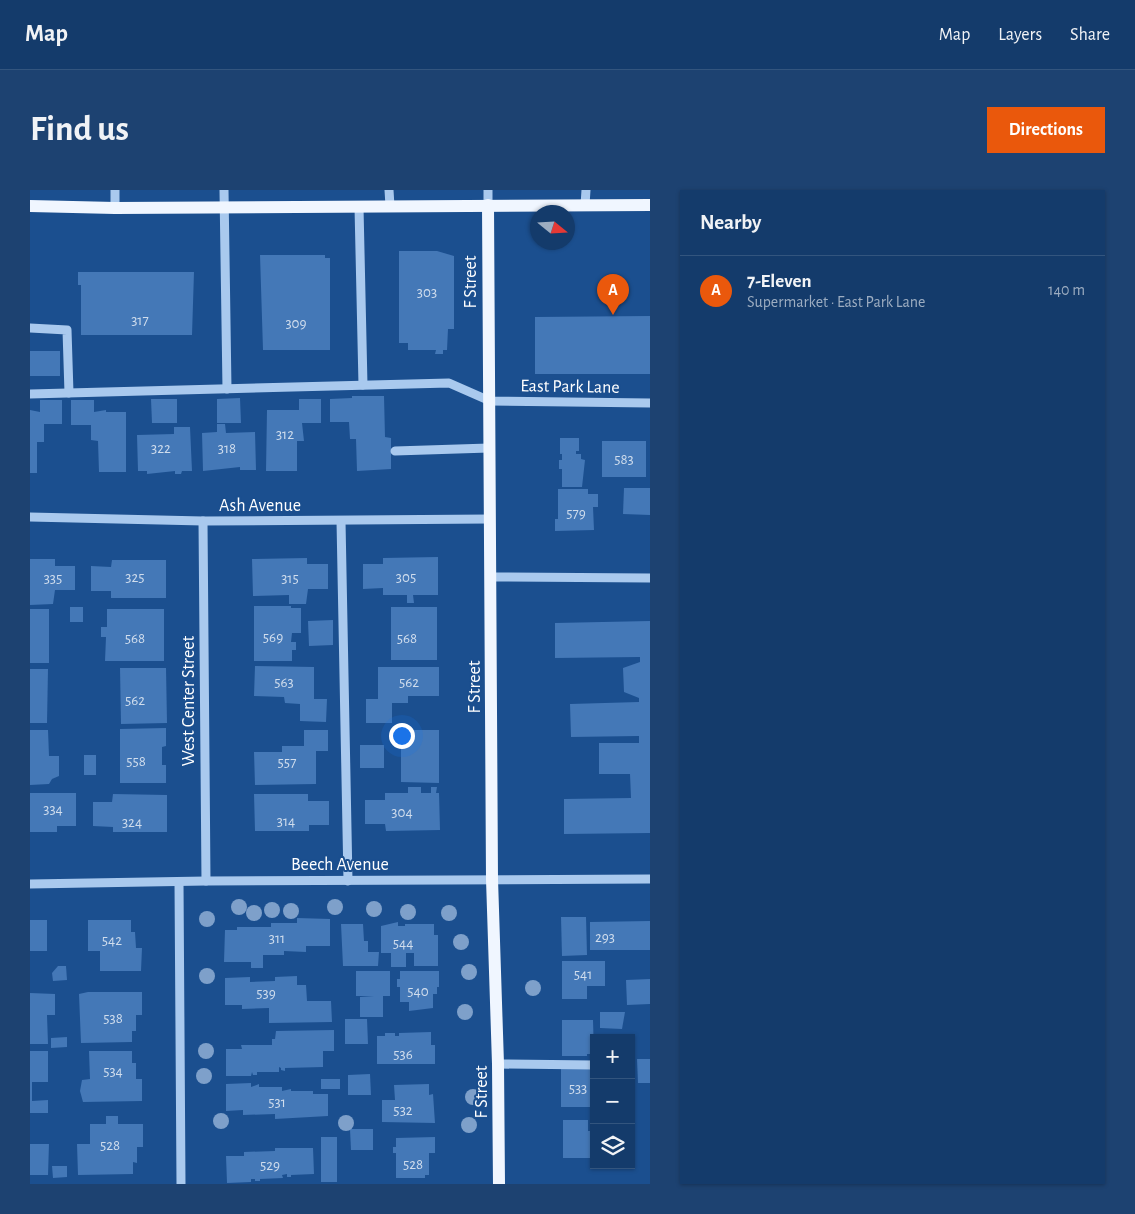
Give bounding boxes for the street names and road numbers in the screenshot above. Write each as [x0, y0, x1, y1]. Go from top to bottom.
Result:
street label: F Street [462, 255, 480, 309]
street label: East Park Lane [520, 377, 620, 397]
street label: Ash Avenue [219, 497, 301, 515]
street label: West Center Street [180, 636, 198, 766]
street label: F Street [466, 660, 484, 714]
street label: Beech Avenue [291, 856, 389, 874]
street label: F Street [473, 1065, 491, 1119]

